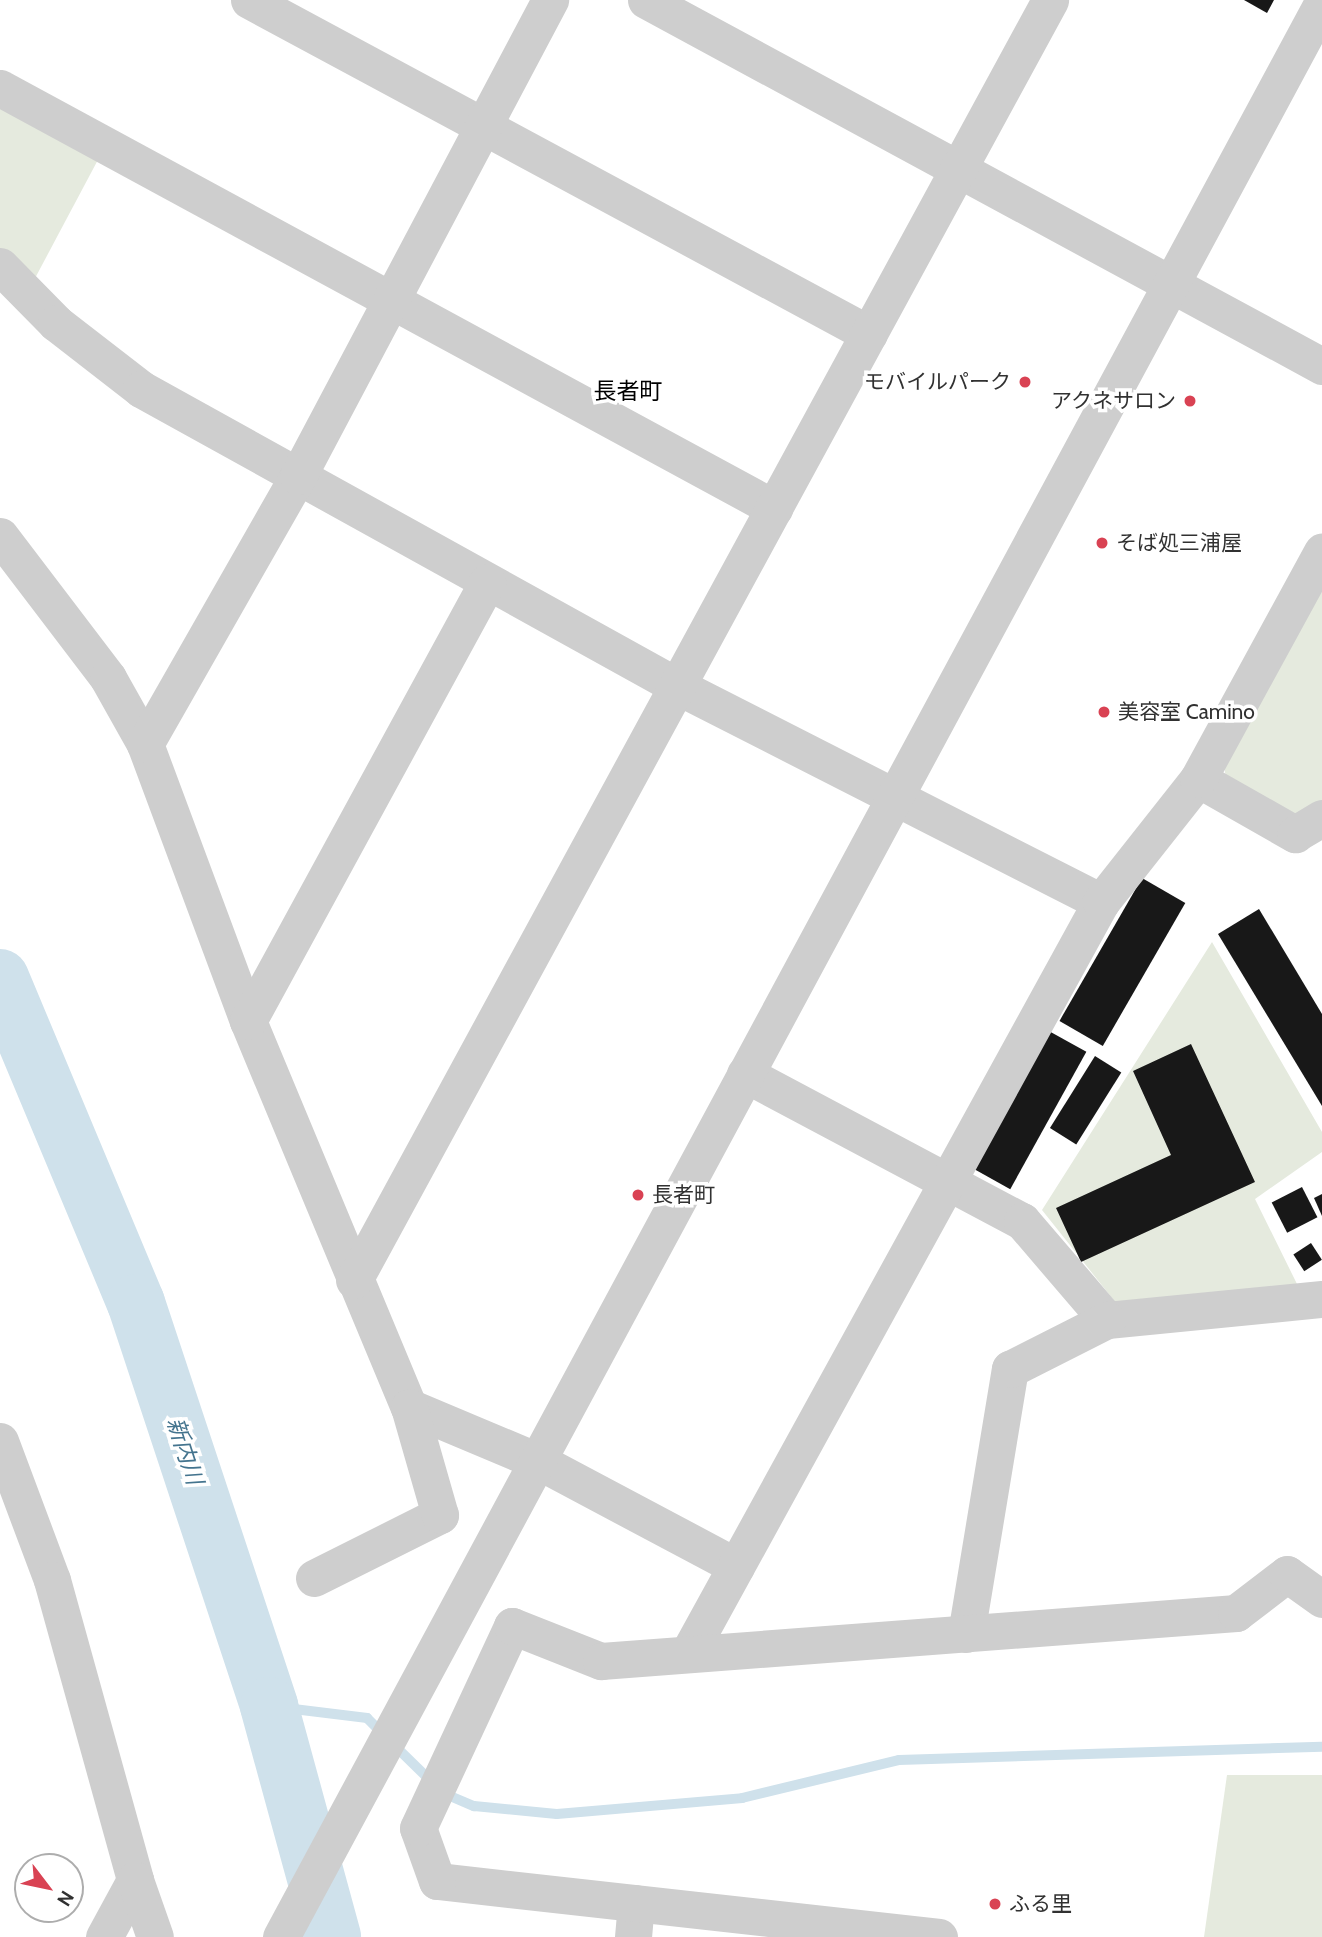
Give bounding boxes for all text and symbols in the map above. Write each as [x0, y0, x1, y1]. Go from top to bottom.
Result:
place label: モバイルパーク [864, 369, 1011, 395]
marker: モバイルパーク [1017, 374, 1033, 390]
district label: 長者町 [594, 377, 662, 405]
place label: アクネサロン [1050, 388, 1176, 414]
marker: アクネサロン [1182, 393, 1198, 409]
place label: そば処三浦屋 [1116, 530, 1242, 556]
marker: そば処三浦屋 [1094, 535, 1110, 551]
place label: 美容室 Camino [1118, 699, 1255, 725]
marker: 美容室 Camino [1096, 704, 1112, 720]
place label: 長者町 [652, 1182, 715, 1208]
marker: 長者町 [630, 1187, 646, 1203]
water label: 新内川 [161, 1414, 209, 1488]
north arrow [14, 1853, 84, 1923]
text: N [52, 1887, 79, 1910]
place label: ふる里 [1009, 1891, 1072, 1917]
marker: ふる里 [987, 1896, 1003, 1912]

